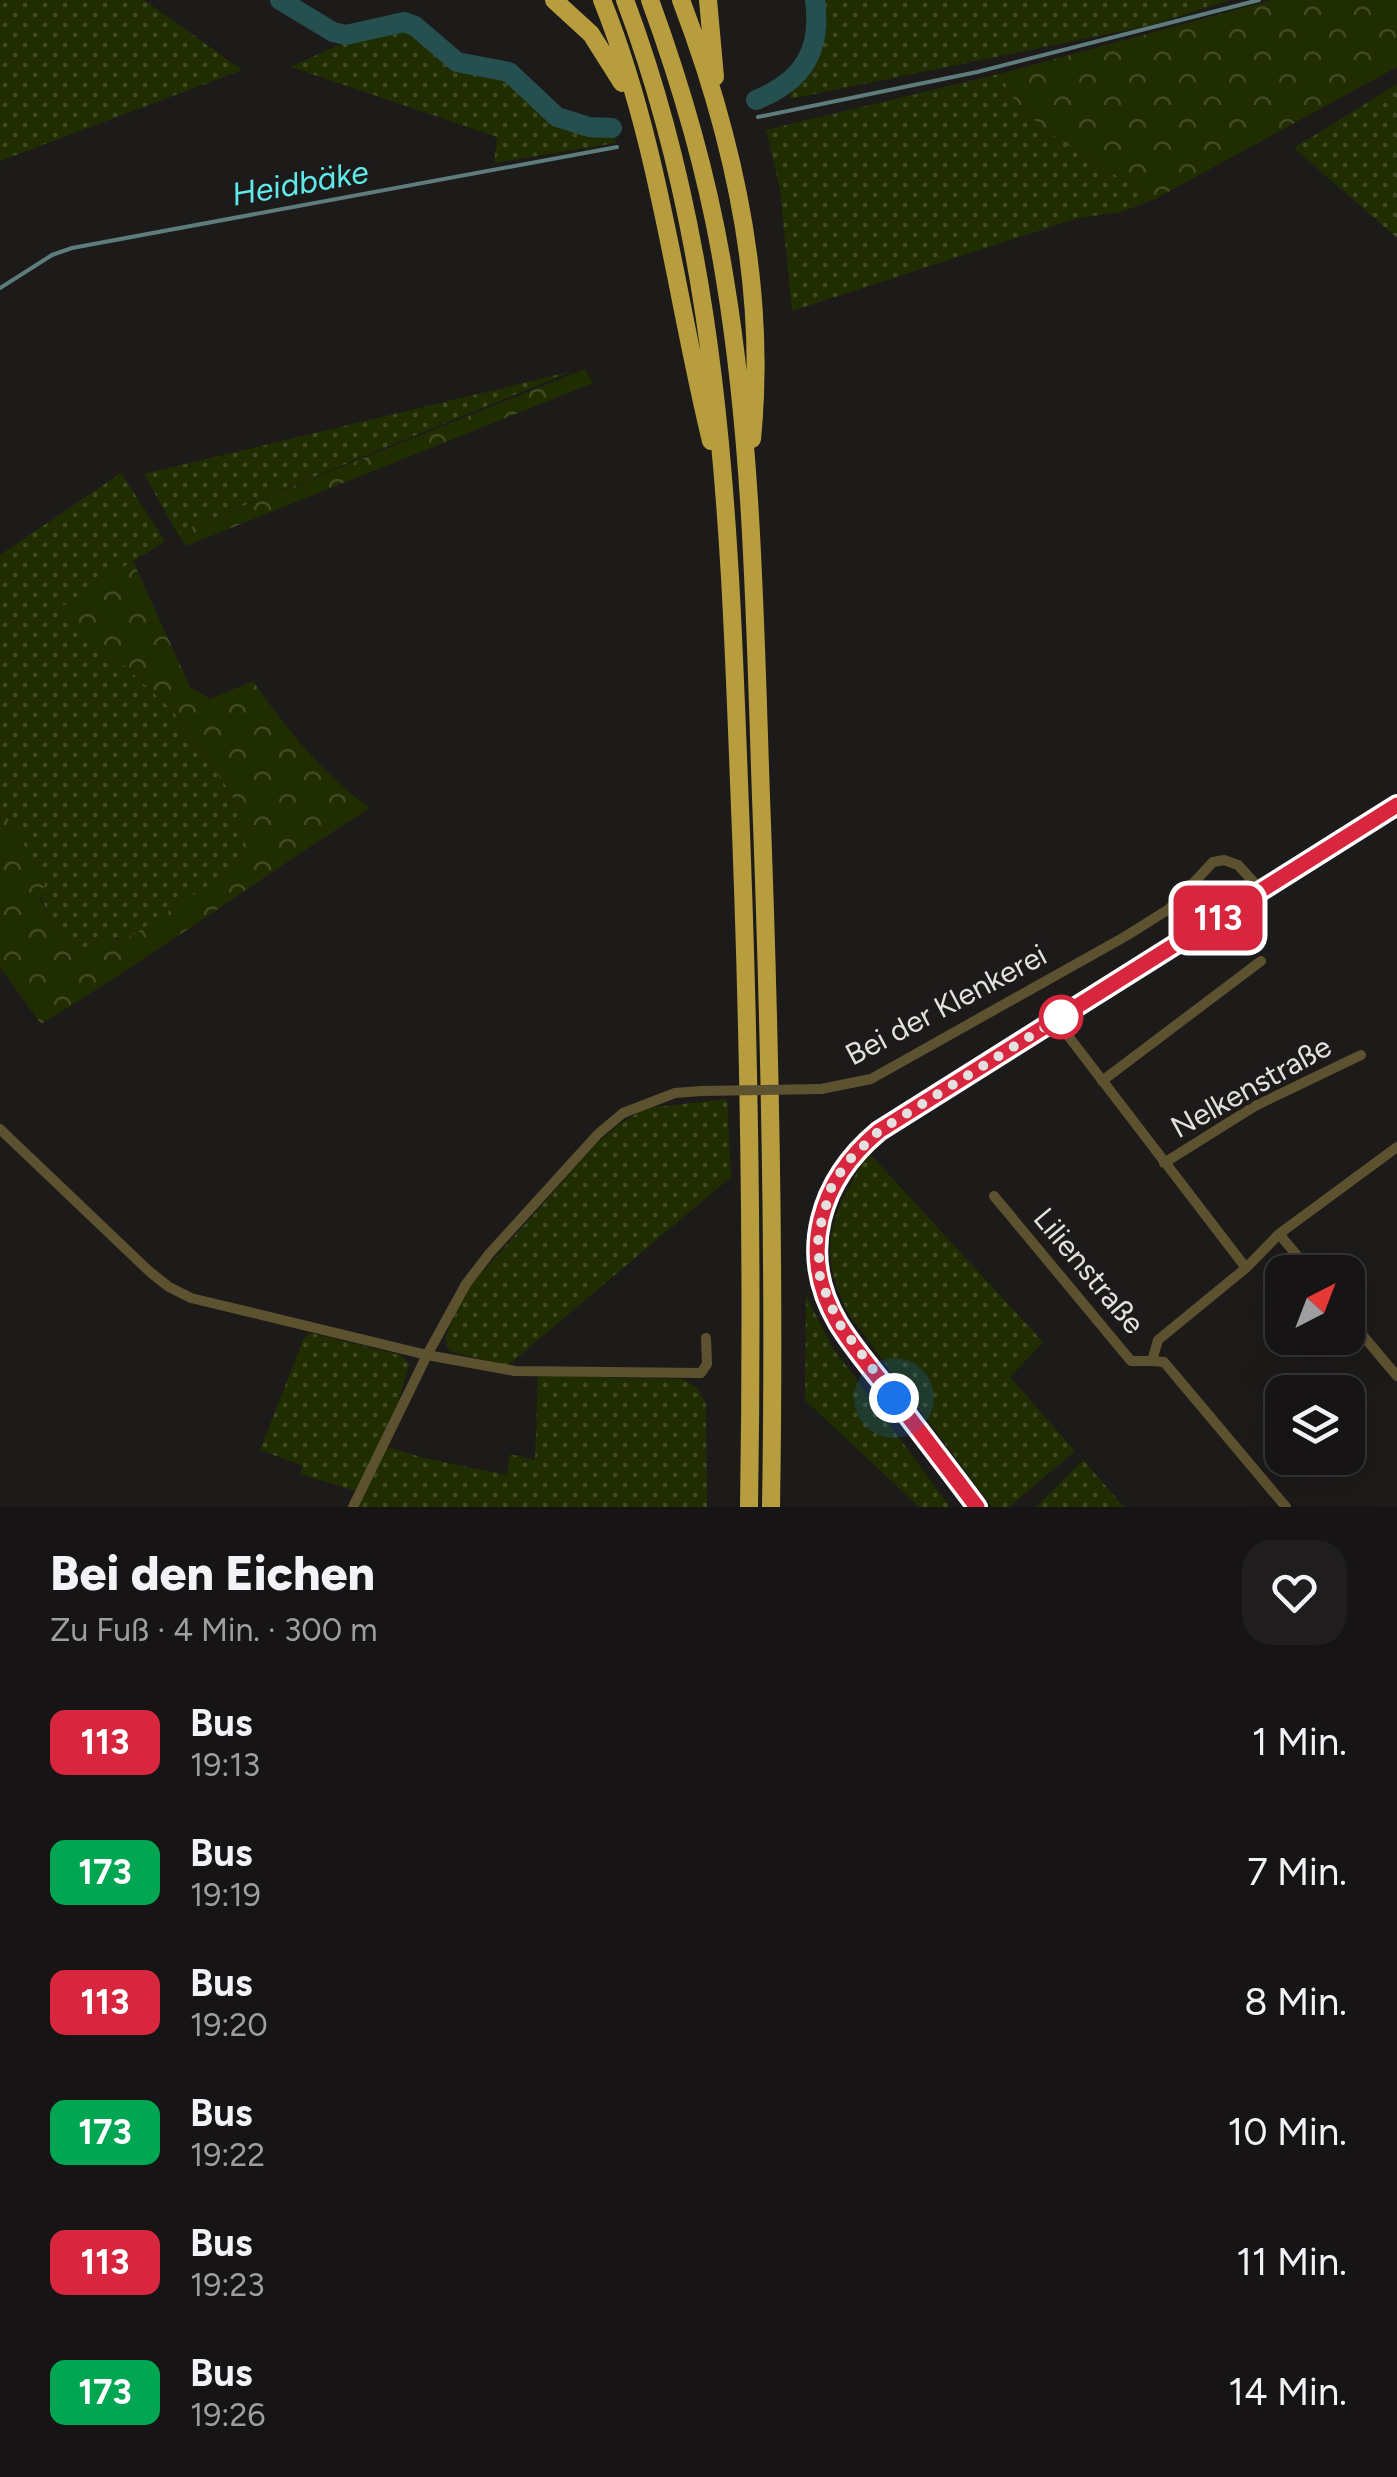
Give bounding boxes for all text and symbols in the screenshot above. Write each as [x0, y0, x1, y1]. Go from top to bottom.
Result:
water label: Heidbäke [229, 152, 371, 214]
line badge: 113 [1160, 886, 1276, 950]
text: 113 [1193, 897, 1243, 939]
street label: Bei der Klenkerei [839, 936, 1053, 1073]
unlabelled marker [1040, 996, 1082, 1038]
street label: Nelkenstraße [1164, 1027, 1337, 1146]
street label: Lilienstraße [1026, 1200, 1153, 1341]
north arrow [1265, 1255, 1365, 1355]
map controls [1265, 1255, 1365, 1475]
your location [869, 1373, 919, 1423]
button: layers [1265, 1375, 1365, 1475]
button: heart [1242, 1540, 1347, 1645]
text: Bei den Eichen [50, 1544, 375, 1602]
text: Zu Fuß · 4 Min. · 300 m [50, 1611, 377, 1649]
text: Bus [190, 1700, 253, 1746]
text: 1 Min. [1252, 1719, 1347, 1765]
text: 113 [80, 1721, 130, 1763]
text: 19:13 [190, 1746, 260, 1784]
text: Bus [190, 1830, 253, 1876]
text: 7 Min. [1247, 1849, 1347, 1895]
text: 173 [78, 1851, 132, 1893]
text: 19:19 [190, 1876, 261, 1914]
text: Bus [190, 1960, 253, 2006]
text: 8 Min. [1244, 1979, 1347, 2025]
text: 113 [80, 1981, 130, 2023]
text: 19:20 [190, 2006, 268, 2044]
text: Bus [190, 2090, 253, 2136]
text: 10 Min. [1227, 2109, 1347, 2155]
text: 173 [78, 2111, 132, 2153]
text: 19:22 [190, 2136, 265, 2174]
text: Bus [190, 2220, 253, 2266]
text: 11 Min. [1236, 2239, 1347, 2285]
text: 113 [80, 2241, 130, 2283]
text: 19:23 [190, 2266, 265, 2304]
text: Bus [190, 2350, 253, 2396]
text: 14 Min. [1228, 2369, 1347, 2415]
text: 173 [78, 2371, 132, 2413]
text: 19:26 [190, 2396, 265, 2434]

